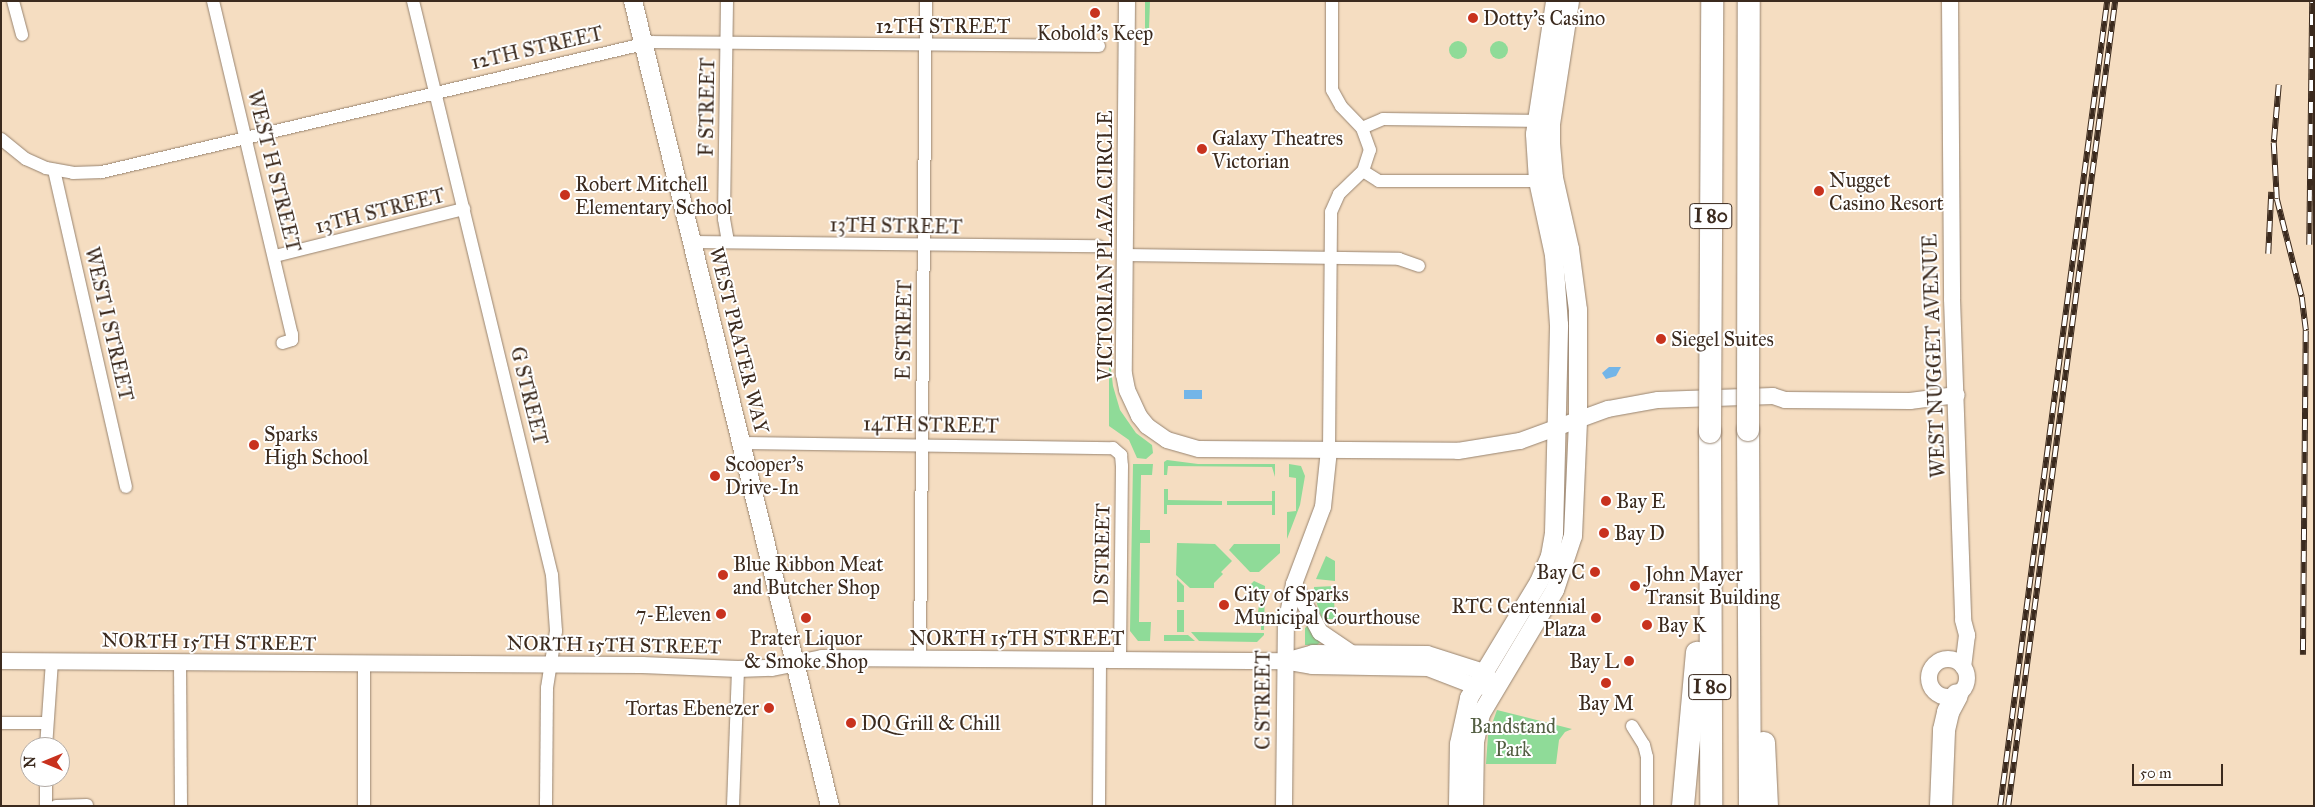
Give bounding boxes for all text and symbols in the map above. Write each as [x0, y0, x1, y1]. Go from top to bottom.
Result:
place label: Dotty's Casino [1483, 6, 1605, 30]
marker: Kobold's Keep [1089, 7, 1101, 19]
marker: Dotty's Casino [1467, 12, 1479, 24]
street label: 12TH STREET [876, 14, 1010, 38]
street label: 12TH STREET [469, 21, 605, 75]
place label: Kobold's Keep [1037, 21, 1153, 45]
street label: F STREET [694, 57, 720, 157]
street label: WEST H STREET [242, 88, 306, 254]
street label: VICTORIAN PLAZA CIRCLE [1093, 110, 1117, 382]
place label: Galaxy Theatres Victorian [1212, 126, 1343, 173]
marker: Galaxy Theatres Victorian [1196, 143, 1208, 155]
place label: Nugget Casino Resort [1829, 168, 1944, 215]
place label: Robert Mitchell Elementary School [575, 172, 732, 219]
street label: 13TH STREET [313, 183, 447, 239]
marker: Nugget Casino Resort [1813, 185, 1825, 197]
marker: Robert Mitchell Elementary School [559, 189, 571, 201]
road number: I 80 [1688, 200, 1734, 232]
street label: 13TH STREET [829, 213, 963, 239]
street label: WEST NUGGET AVENUE [1918, 234, 1950, 478]
street label: WEST PRATER WAY [704, 244, 774, 436]
street label: WEST I STREET [80, 245, 138, 403]
street label: E STREET [891, 280, 917, 380]
place label: Siegel Suites [1671, 327, 1774, 351]
marker: Siegel Suites [1655, 333, 1667, 345]
street label: G STREET [505, 344, 553, 448]
street label: 14TH STREET [863, 412, 999, 438]
place label: Sparks High School [264, 422, 368, 469]
marker: Sparks High School [248, 439, 260, 451]
place label: Scooper's Drive-In [725, 452, 804, 499]
marker: Scooper's Drive-In [709, 470, 721, 482]
place label: Bay E [1616, 489, 1665, 513]
marker: Bay E [1600, 495, 1612, 507]
street label: D STREET [1089, 503, 1115, 605]
place label: Bay D [1614, 521, 1665, 545]
marker: Bay D [1598, 527, 1610, 539]
place label: Blue Ribbon Meat and Butcher Shop [733, 552, 883, 599]
place label: Bay C [1536, 560, 1585, 584]
place label: John Mayer Transit Building [1645, 562, 1779, 609]
marker: Bay C [1589, 566, 1601, 578]
marker: Blue Ribbon Meat and Butcher Shop [717, 569, 729, 581]
marker: John Mayer Transit Building [1629, 580, 1641, 592]
place label: City of Sparks Municipal Courthouse [1234, 582, 1420, 629]
place label: RTC Centennial Plaza [1451, 594, 1586, 641]
marker: City of Sparks Municipal Courthouse [1218, 599, 1230, 611]
place label: 7-Eleven [636, 602, 711, 626]
marker: 7-Eleven [715, 608, 727, 620]
marker: Prater Liquor & Smoke Shop [800, 612, 812, 624]
marker: RTC Centennial Plaza [1590, 612, 1602, 624]
place label: Bay K [1657, 613, 1706, 637]
marker: Bay K [1641, 619, 1653, 631]
place label: Prater Liquor & Smoke Shop [744, 626, 868, 673]
street label: NORTH 15TH STREET [910, 626, 1124, 650]
street label: NORTH 15TH STREET [101, 628, 317, 656]
street label: NORTH 15TH STREET [506, 631, 722, 659]
place label: Bay L [1569, 649, 1619, 673]
street label: C STREET [1251, 650, 1275, 750]
marker: Bay L [1623, 655, 1635, 667]
road number: I 80 [1688, 670, 1732, 704]
marker: Bay M [1600, 677, 1612, 689]
place label: Bay M [1578, 691, 1634, 715]
place label: Tortas Ebenezer [626, 696, 759, 720]
marker: Tortas Ebenezer [763, 702, 775, 714]
place label: DQ Grill & Chill [861, 711, 1000, 735]
park label: Bandstand Park [1470, 715, 1556, 762]
marker: DQ Grill & Chill [845, 717, 857, 729]
north arrow [20, 737, 70, 787]
scale bar [2135, 754, 2226, 786]
text: N [22, 756, 39, 768]
text: 50 m [2140, 764, 2172, 782]

